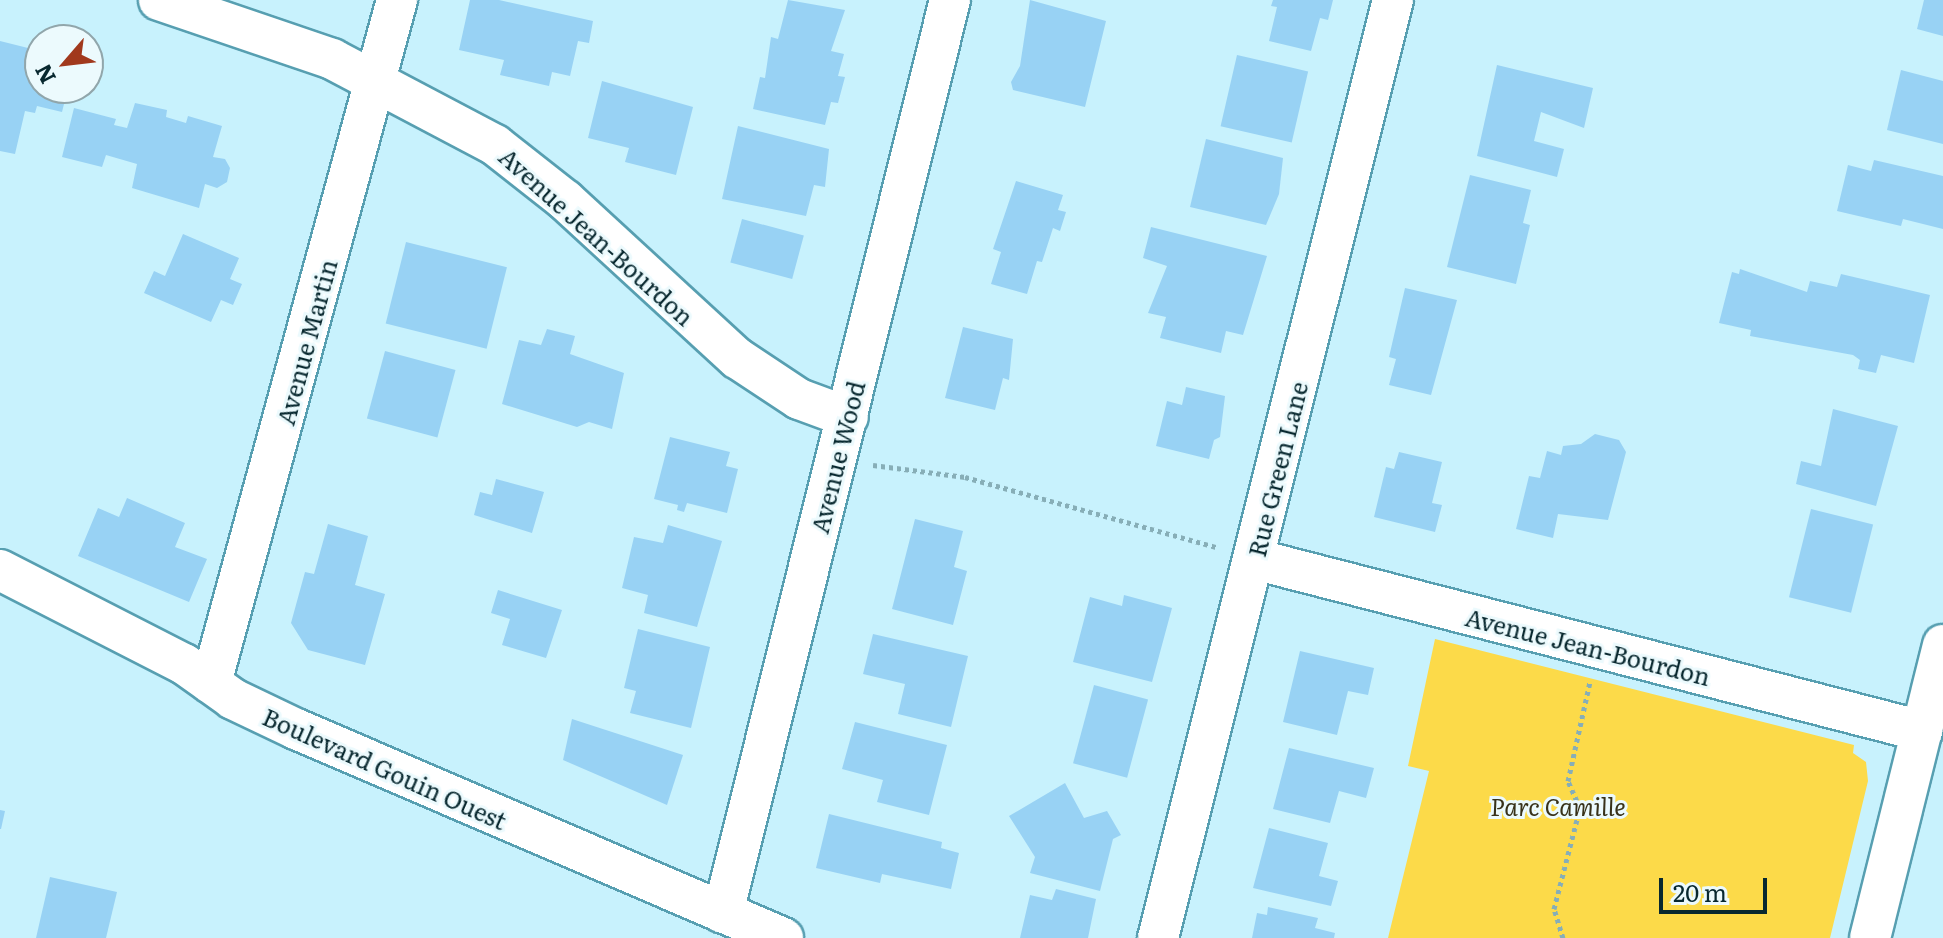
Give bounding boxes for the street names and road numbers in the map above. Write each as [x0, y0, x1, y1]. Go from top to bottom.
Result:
street label: Avenue Jean-Bourdon [494, 141, 700, 331]
street label: Avenue Martin [270, 256, 342, 428]
street label: Avenue Wood [804, 378, 870, 536]
street label: Rue Green Lane [1241, 378, 1313, 560]
street label: Avenue Jean-Bourdon [1463, 602, 1713, 690]
street label: Boulevard Gouin Ouest [259, 701, 511, 835]

